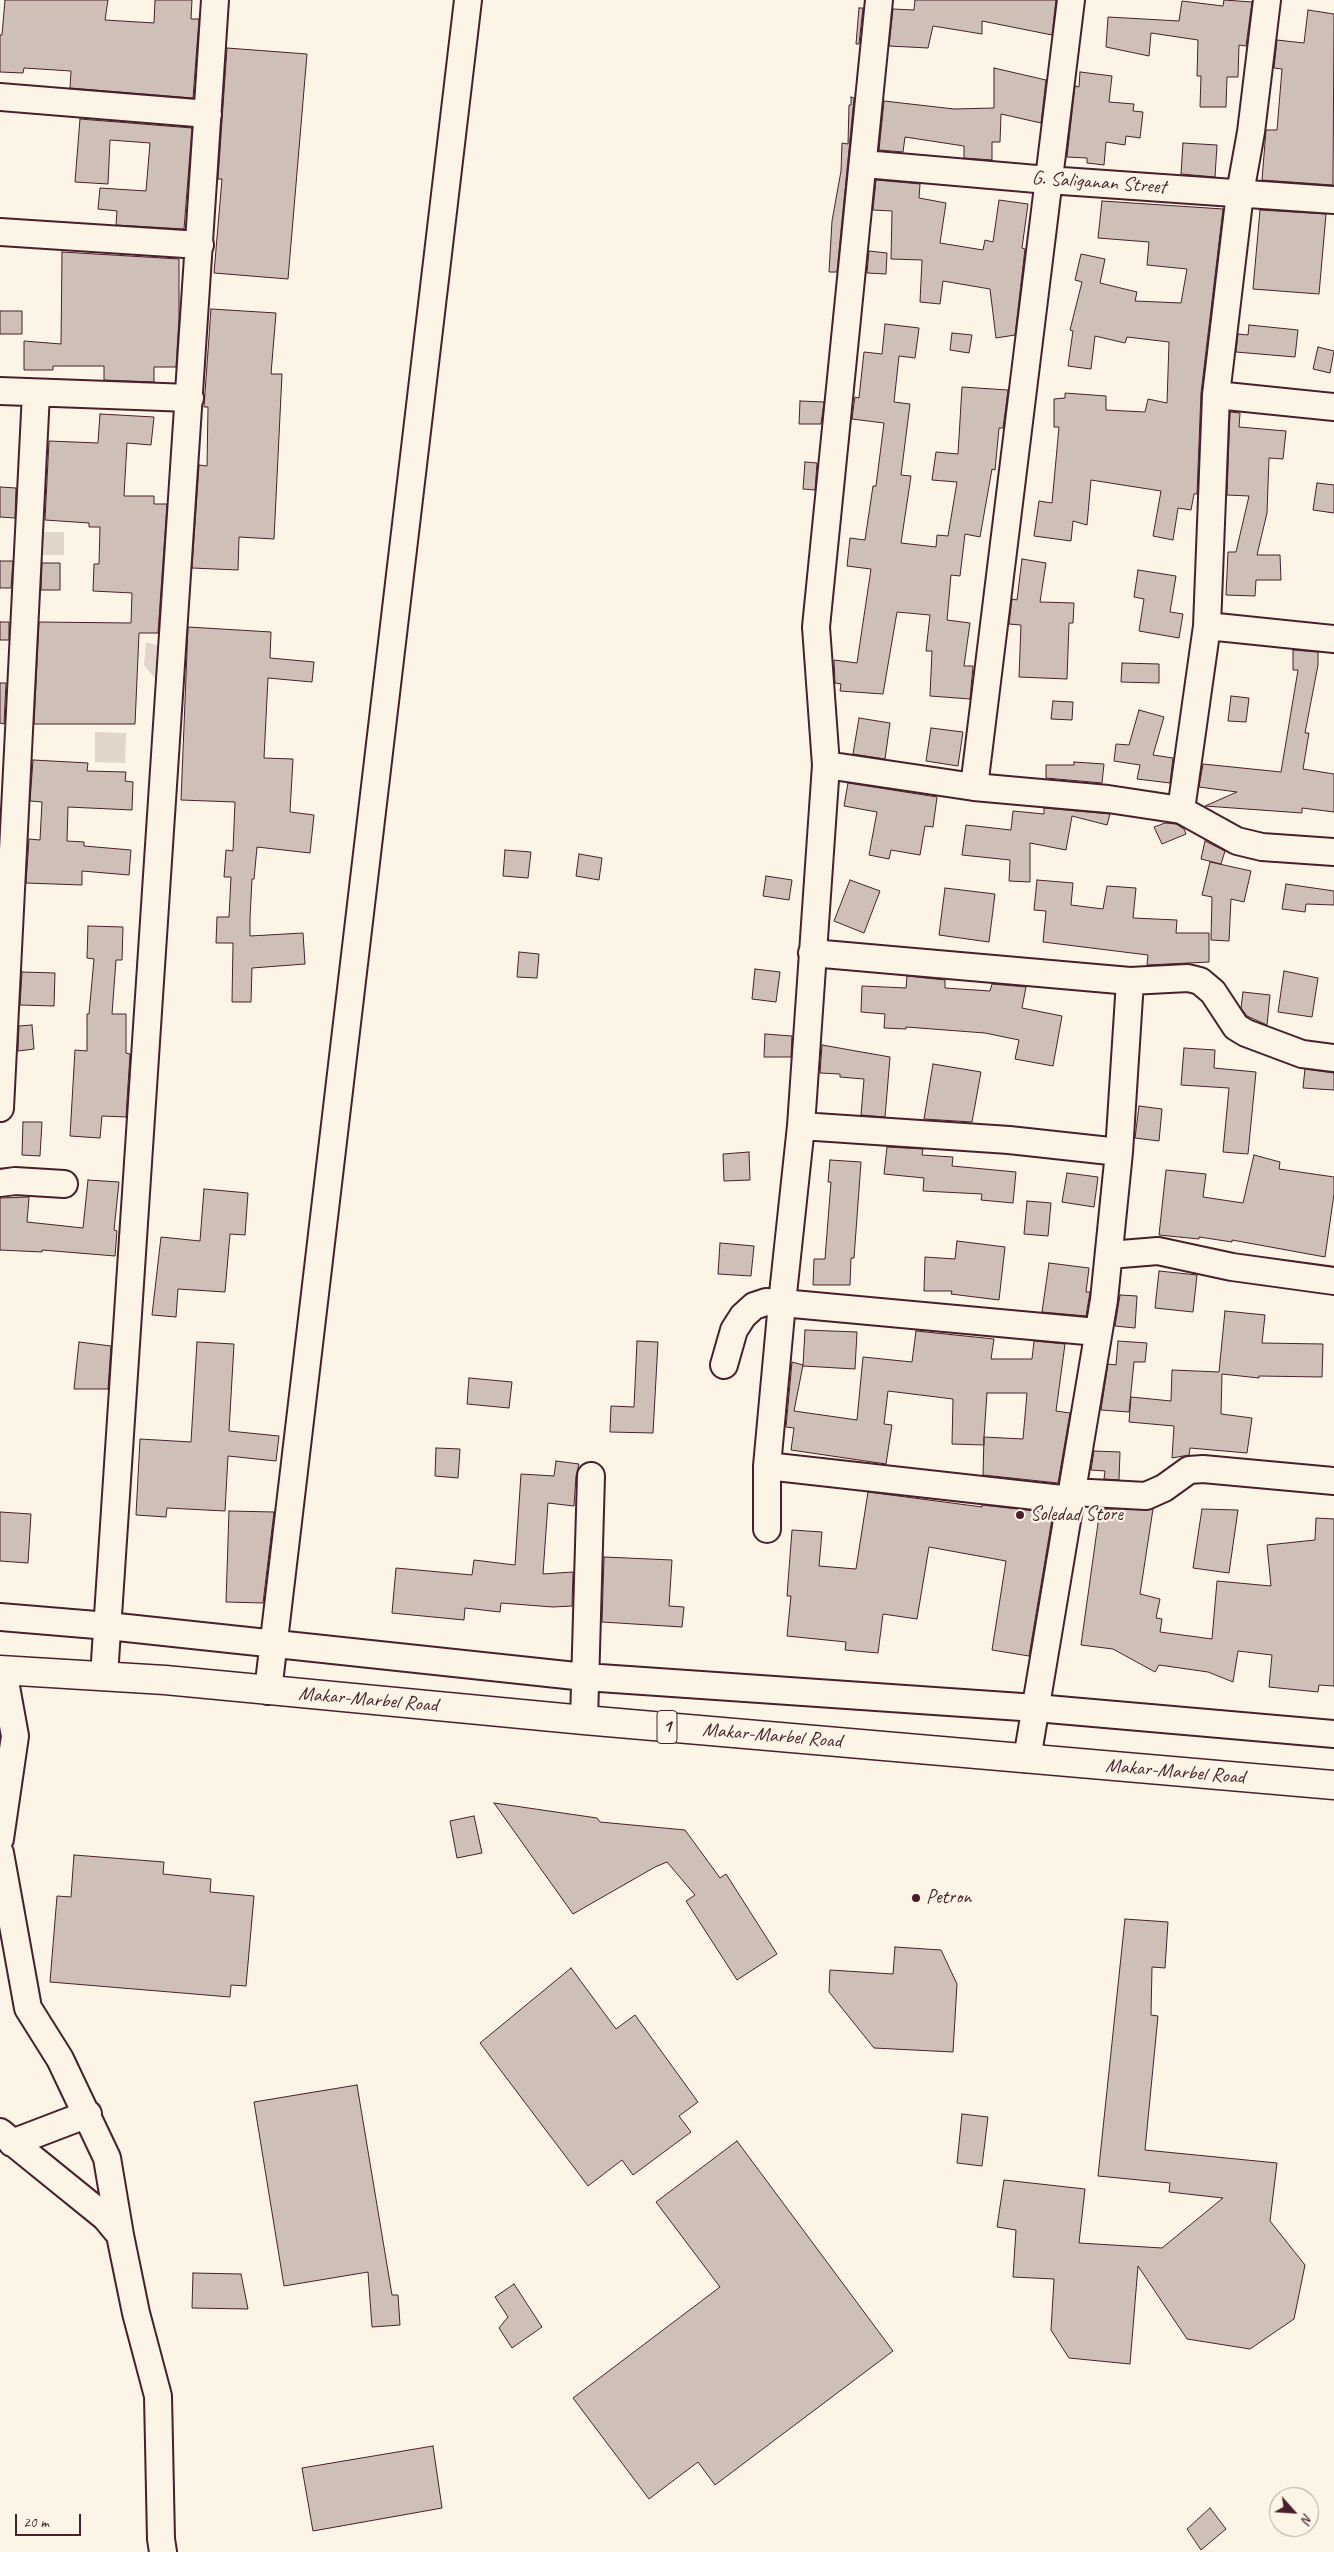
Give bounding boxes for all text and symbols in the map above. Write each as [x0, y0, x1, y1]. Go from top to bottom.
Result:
street label: G. Saliganan Street [1031, 166, 1167, 200]
place label: Soledad Store [1030, 1503, 1123, 1527]
marker: Soledad Store [1014, 1509, 1026, 1521]
street label: Makar-Marbel Road [298, 1682, 438, 1718]
road number: 1 [657, 1710, 677, 1744]
street label: Makar-Marbel Road [702, 1718, 842, 1754]
street label: Makar-Marbel Road [1105, 1754, 1245, 1790]
place label: Petron [926, 1886, 971, 1910]
marker: Petron [910, 1892, 922, 1904]
north arrow [1269, 2487, 1319, 2537]
scale bar [18, 2504, 84, 2536]
text: N [1297, 2511, 1317, 2526]
text: 20 m [23, 2513, 49, 2532]

